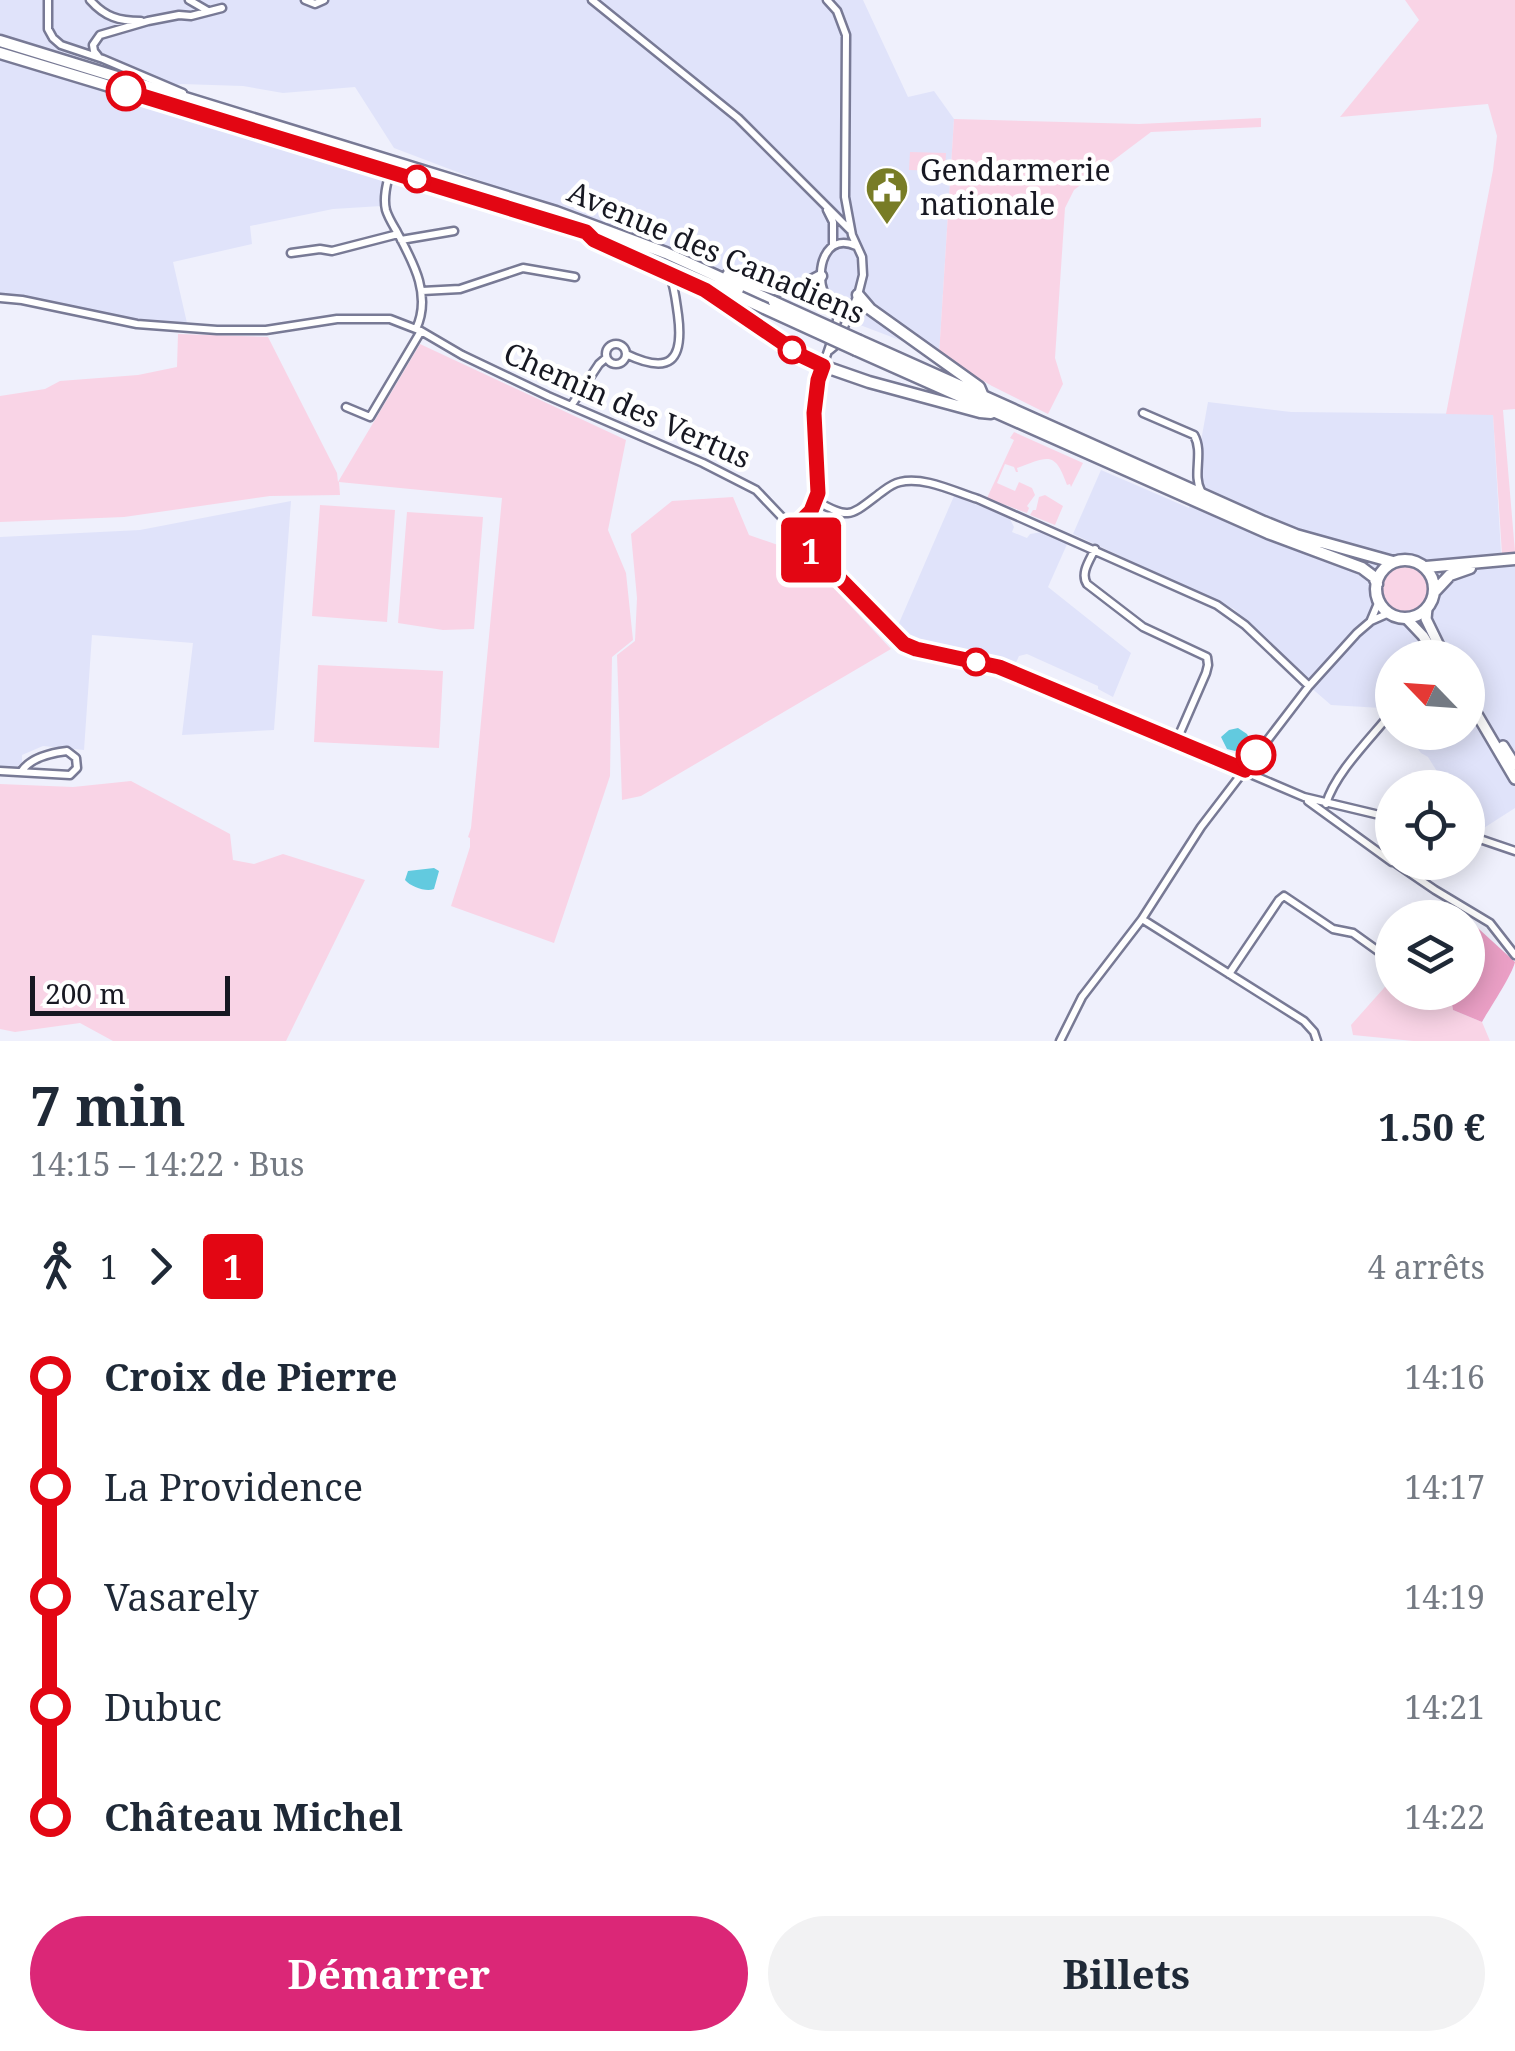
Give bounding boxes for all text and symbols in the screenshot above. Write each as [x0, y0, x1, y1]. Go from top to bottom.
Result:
unlabelled marker [107, 72, 145, 110]
place label: Gendarmerie nationale [920, 149, 1110, 224]
public building icon: Gendarmerie nationale [864, 165, 910, 226]
unlabelled marker [404, 166, 430, 192]
street label: Avenue des Canadiens [562, 170, 872, 333]
street label: Chemin des Vertus [498, 332, 758, 477]
unlabelled marker [779, 337, 805, 363]
line badge: 1 [778, 518, 844, 582]
text: 1 [801, 527, 821, 574]
north arrow [1375, 640, 1485, 750]
map controls [1375, 640, 1485, 1010]
unlabelled marker [963, 649, 989, 675]
unlabelled marker [1237, 736, 1275, 774]
button: locate [1375, 770, 1485, 880]
button: layers [1375, 900, 1485, 1010]
scale bar [30, 971, 230, 1016]
text: 200 m [45, 974, 126, 1012]
text: 7 min [30, 1067, 186, 1142]
text: 1.50 € [1378, 1100, 1485, 1152]
text: 14:15 – 14:22 · Bus [30, 1142, 304, 1185]
icon: walk [30, 1239, 85, 1294]
icon: forward [133, 1239, 188, 1294]
text: 1 [223, 1243, 243, 1290]
text: 1 [100, 1245, 118, 1288]
text: 4 arrêts [1368, 1245, 1485, 1288]
text: Croix de Pierre [104, 1350, 398, 1402]
text: 14:16 [1404, 1355, 1485, 1398]
text: La Providence [104, 1460, 363, 1512]
text: 14:17 [1404, 1465, 1485, 1508]
text: Vasarely [104, 1570, 259, 1622]
text: 14:19 [1404, 1575, 1485, 1618]
text: Dubuc [104, 1680, 222, 1732]
text: 14:21 [1404, 1685, 1485, 1728]
text: Château Michel [104, 1790, 403, 1842]
text: 14:22 [1404, 1795, 1485, 1838]
button: Démarrer [30, 1916, 748, 2031]
button: Billets [768, 1916, 1485, 2031]

